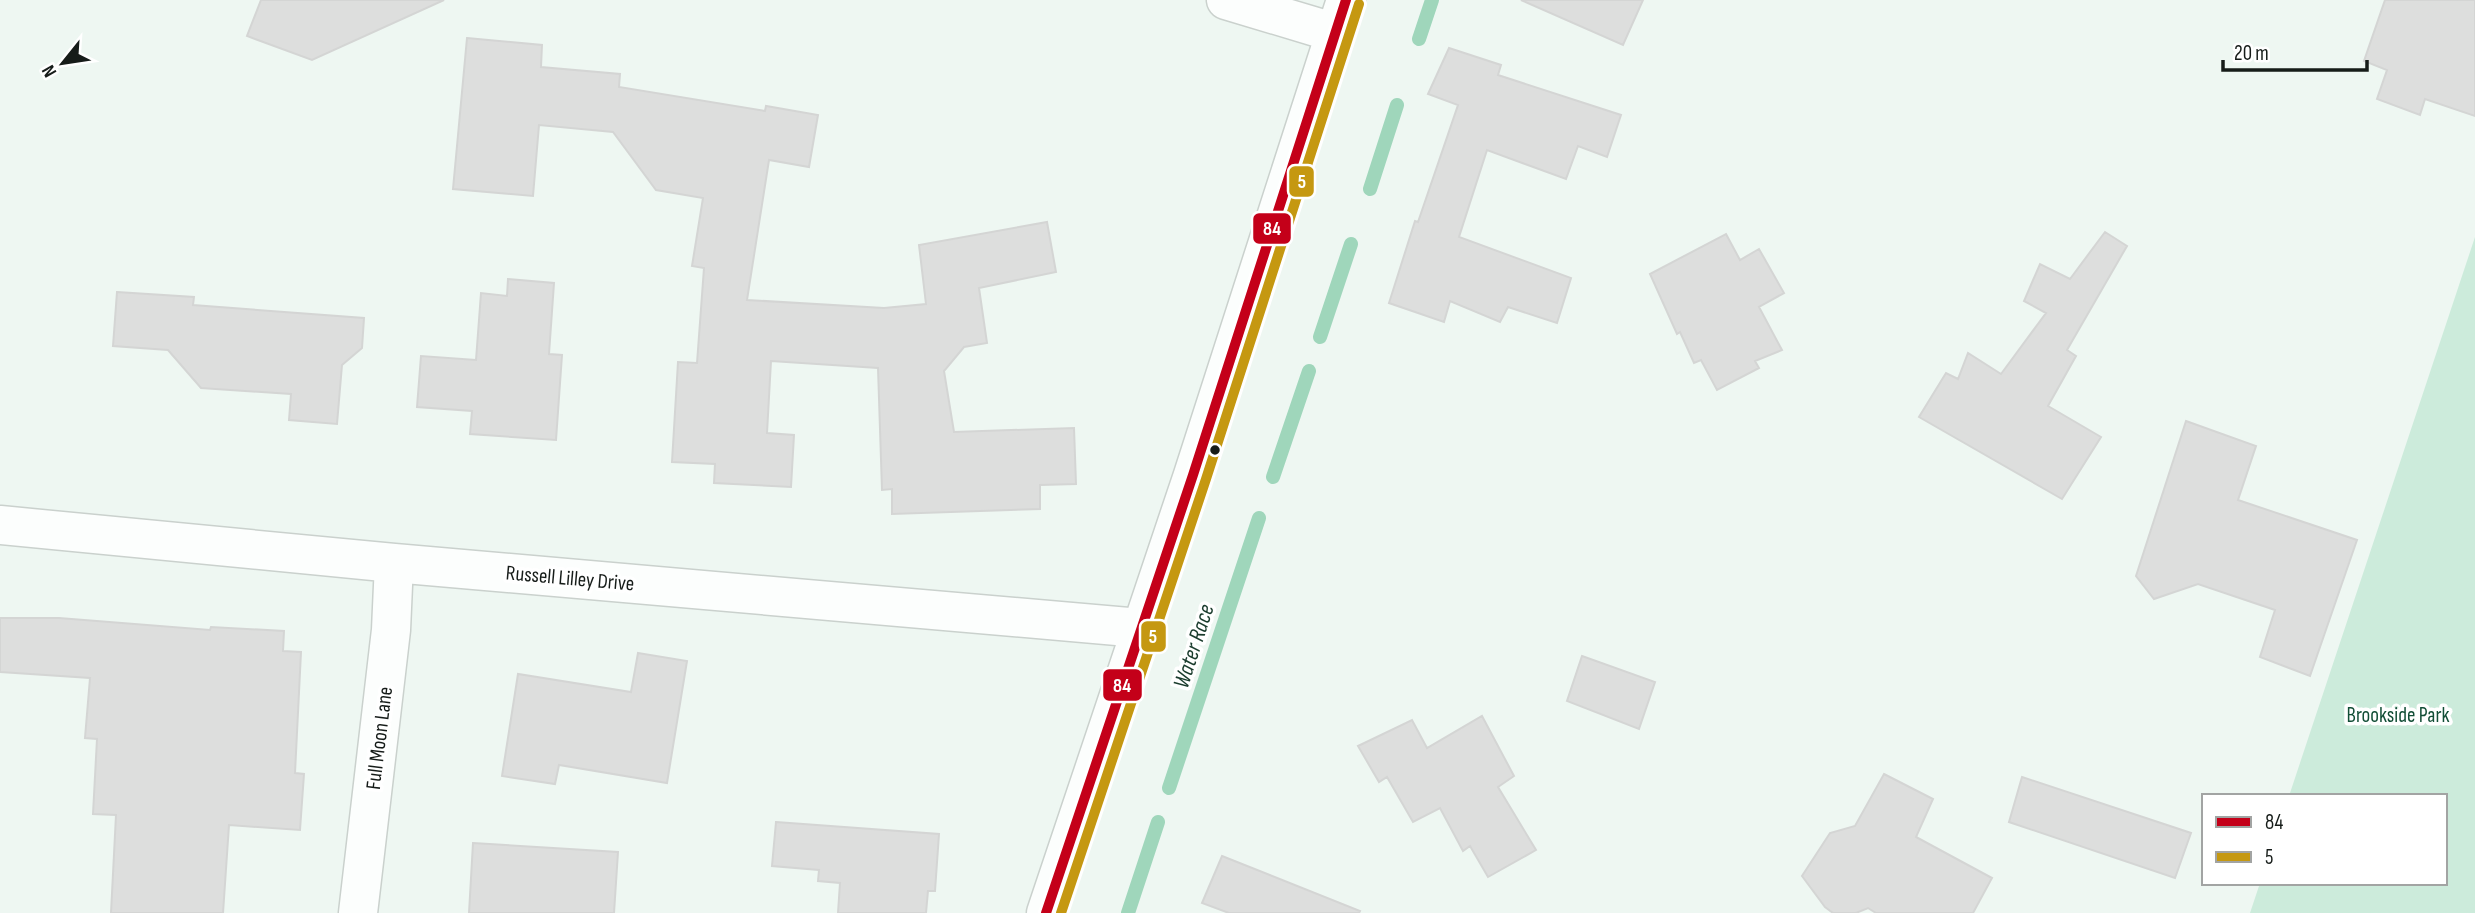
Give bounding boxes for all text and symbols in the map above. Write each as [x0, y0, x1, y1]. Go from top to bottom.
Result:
north arrow [28, 28, 98, 98]
scale bar [2223, 28, 2366, 72]
text: 20 m [2234, 41, 2269, 66]
text: N [37, 61, 62, 81]
line badge: 5 [1288, 165, 1315, 198]
text: 5 [1298, 171, 1306, 194]
line badge: 84 [1252, 212, 1292, 245]
text: 84 [1263, 218, 1281, 241]
unlabelled marker [1208, 443, 1222, 457]
street label: Russell Lilley Drive [505, 560, 635, 597]
water label: Water Race [1167, 601, 1221, 692]
line badge: 5 [1140, 620, 1167, 653]
text: 5 [1149, 626, 1157, 649]
line badge: 84 [1102, 668, 1143, 702]
text: 84 [1113, 675, 1131, 698]
street label: Full Moon Lane [361, 685, 398, 791]
park label: Brookside Park [2347, 703, 2449, 728]
legend [2202, 794, 2447, 885]
text: 84 [2265, 810, 2284, 835]
text: 5 [2265, 845, 2273, 870]

